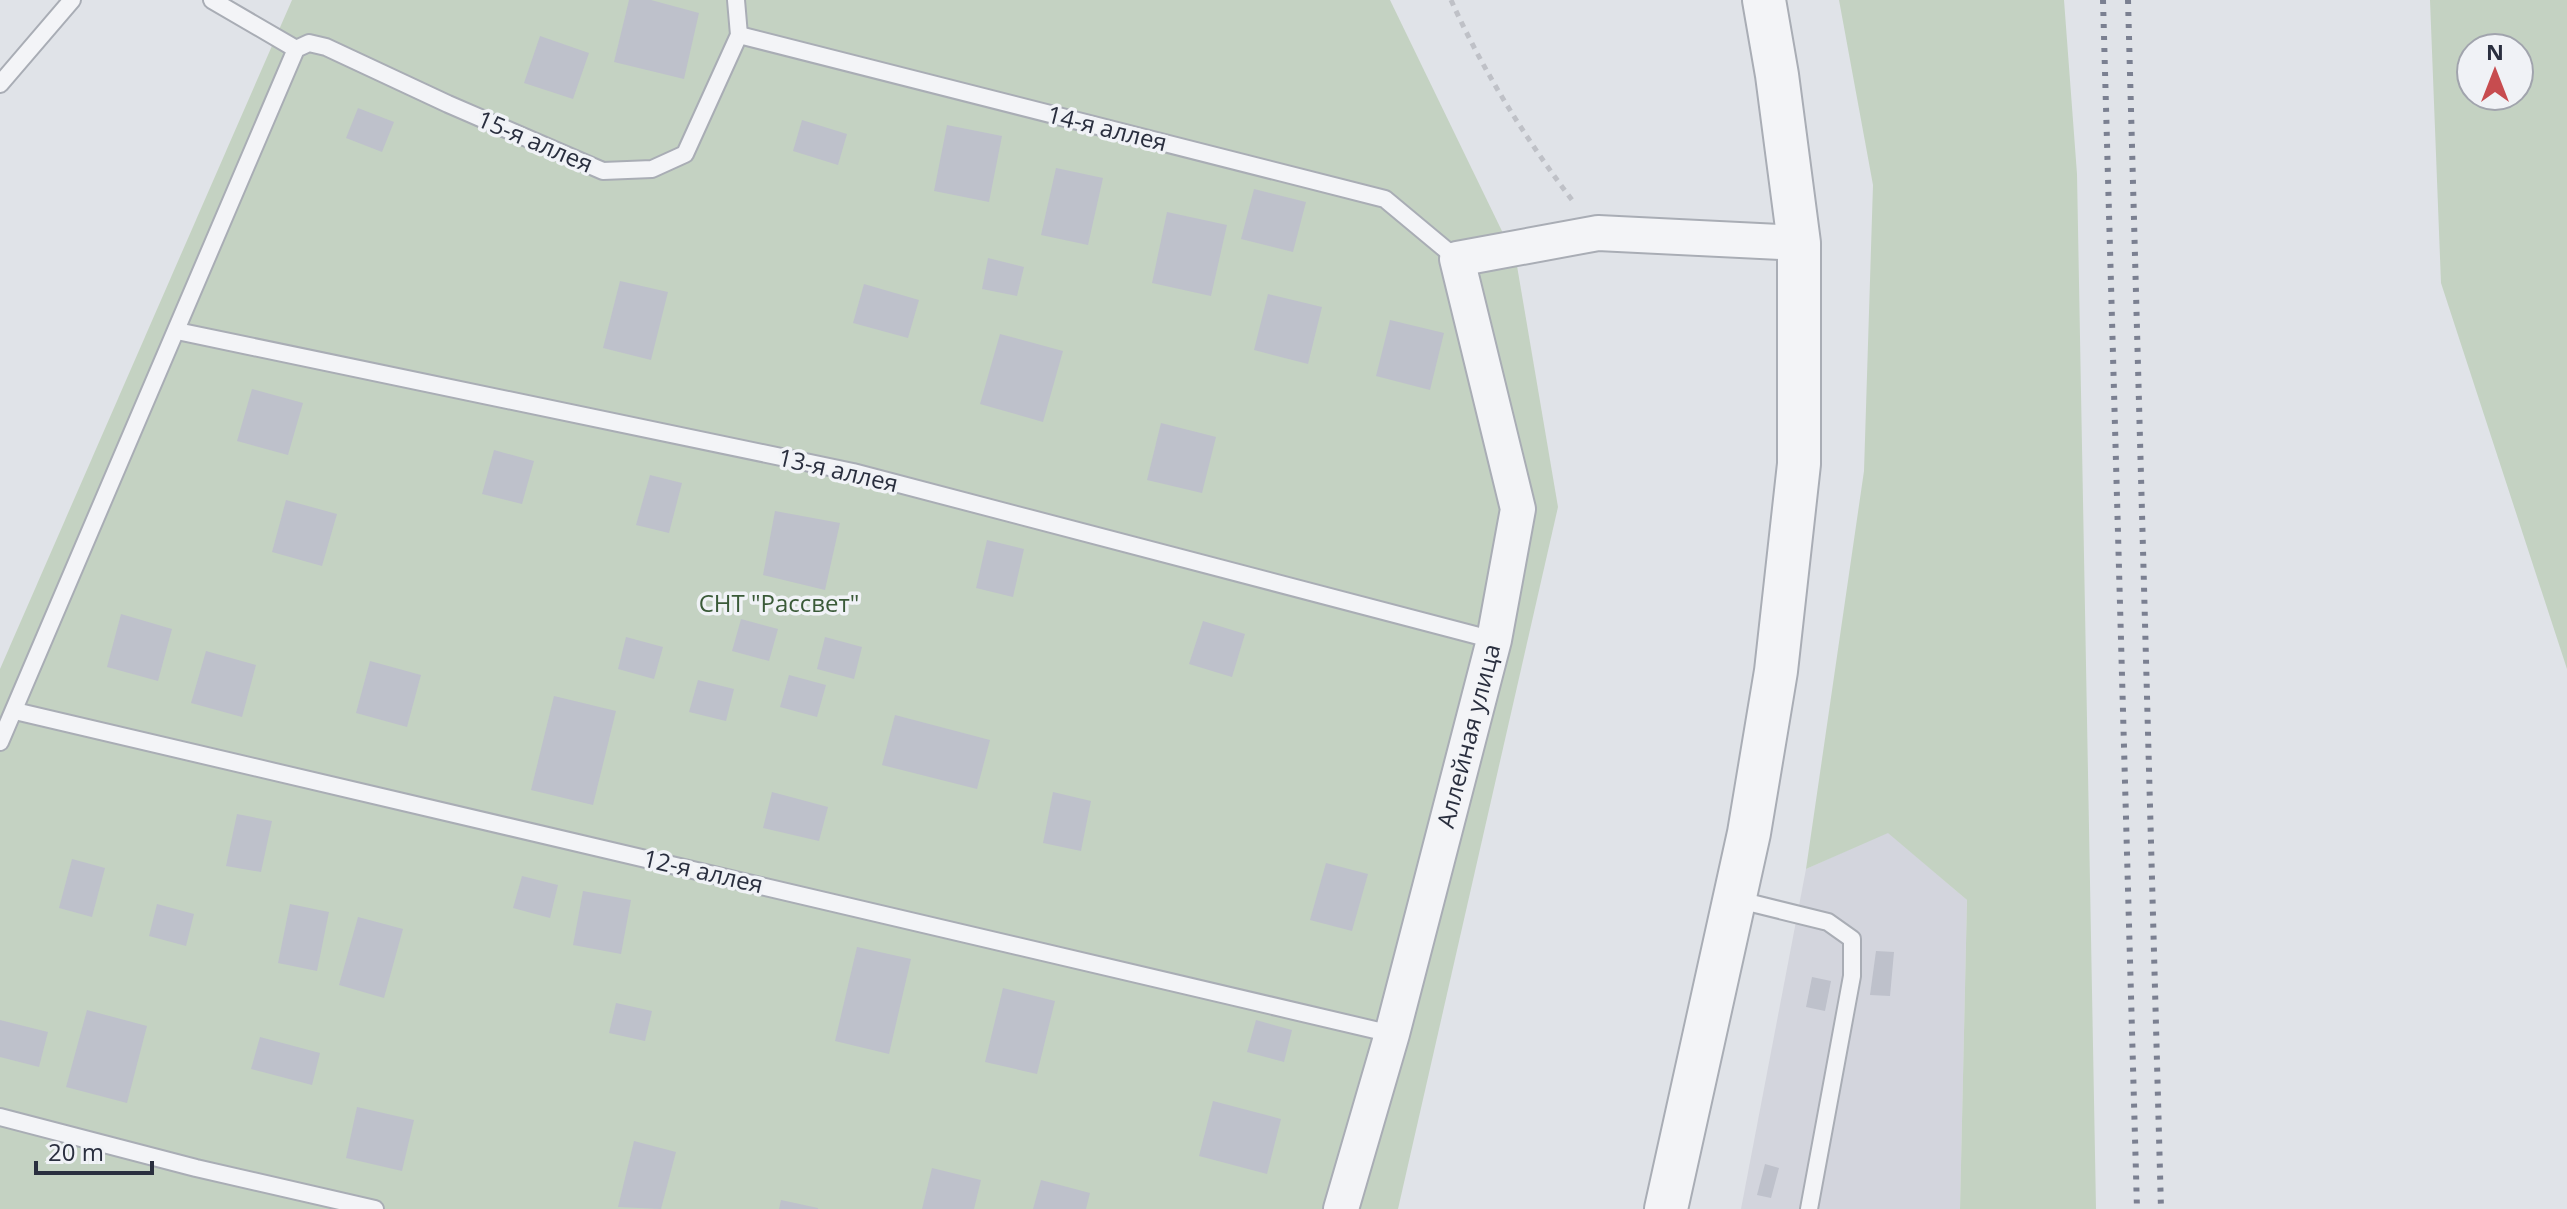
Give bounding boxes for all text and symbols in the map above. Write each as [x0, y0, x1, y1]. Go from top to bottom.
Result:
north arrow [2455, 32, 2535, 112]
text: N [2486, 36, 2504, 66]
street label: 14-я аллея [1044, 97, 1171, 158]
street label: 15-я аллея [473, 102, 598, 180]
street label: 13-я аллея [775, 440, 902, 499]
park label: СНТ "Рассвет" [699, 586, 859, 619]
street label: Аллейная улица [1428, 640, 1507, 831]
street label: 12-я аллея [640, 841, 767, 900]
scale bar [36, 1125, 152, 1175]
text: 20 m [48, 1135, 104, 1168]

